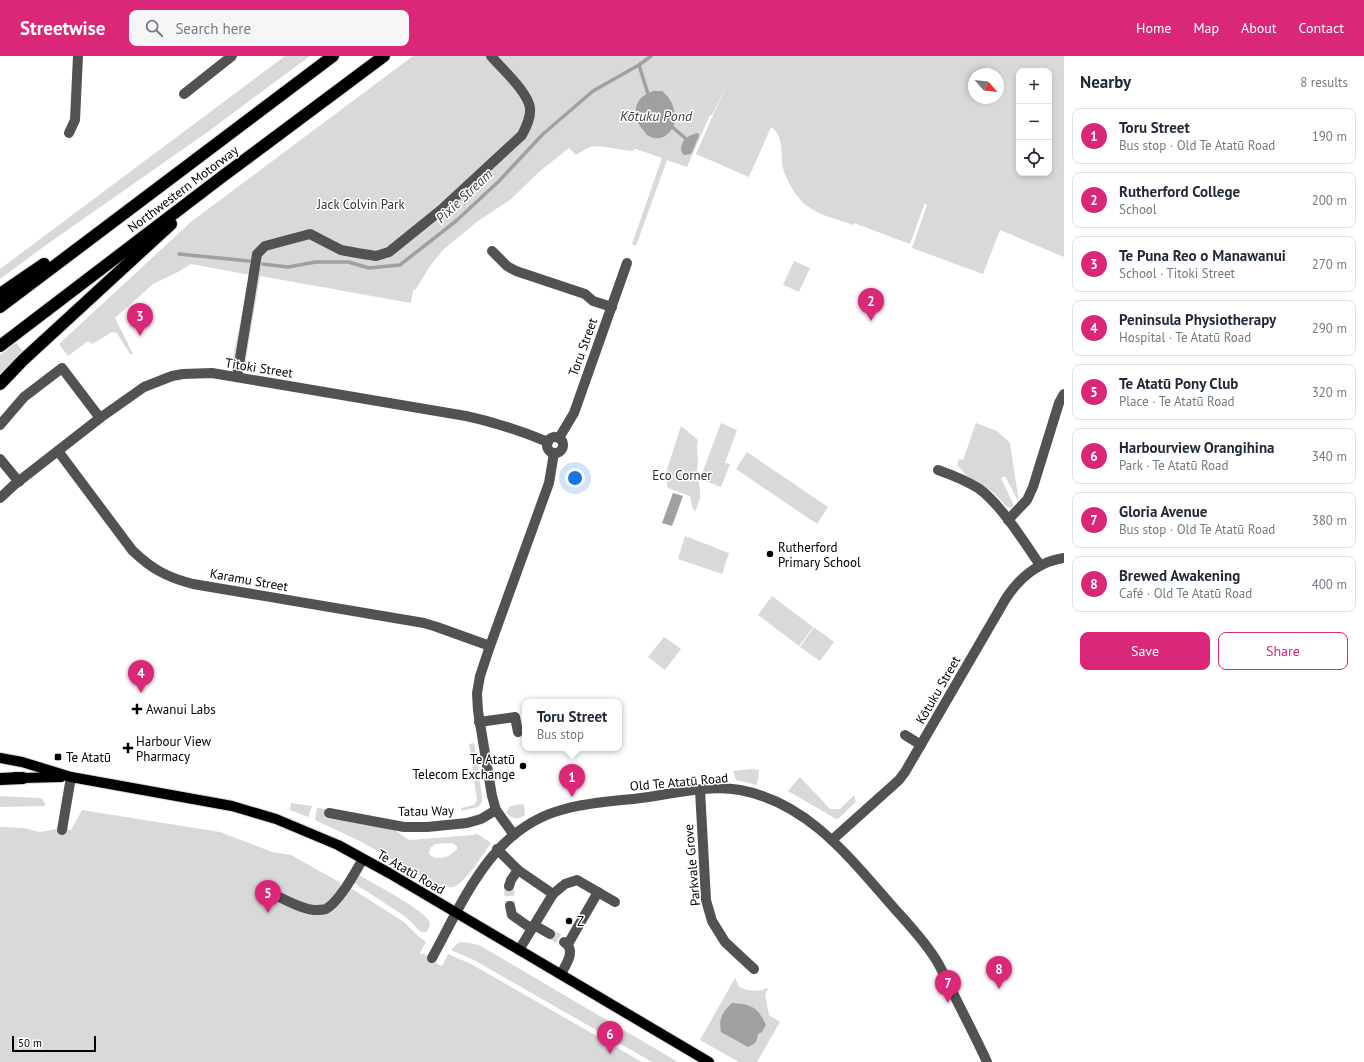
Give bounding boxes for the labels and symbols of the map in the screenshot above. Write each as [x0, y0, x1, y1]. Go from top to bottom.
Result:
north arrow [968, 68, 1004, 104]
water label: Kōtuku Pond [620, 107, 693, 125]
street label: Northwestern Motorway [124, 142, 242, 236]
water label: Pixie Stream [432, 165, 497, 227]
park label: Jack Colvin Park [316, 196, 405, 213]
pin: 2 [858, 288, 884, 321]
pin: 3 [127, 303, 153, 336]
street label: Toru Street [565, 315, 602, 378]
street label: Titoki Street [224, 354, 295, 382]
park label: Eco Corner [652, 467, 712, 484]
your location [565, 468, 585, 488]
place label: Rutherford Primary School [778, 539, 861, 571]
marker: Rutherford Primary School [765, 549, 775, 559]
street label: Karamu Street [209, 565, 290, 595]
street label: Kōtuku Street [912, 653, 965, 727]
pin: 4 [128, 660, 154, 693]
place label: Awanui Labs [146, 701, 216, 718]
marker: Awanui Labs [131, 703, 143, 715]
place label: Harbour View Pharmacy [136, 733, 211, 765]
marker: Harbour View Pharmacy [123, 743, 133, 753]
place label: Te Atatū [66, 749, 111, 766]
place label: Te Atatū Telecom Exchange [413, 751, 515, 783]
marker: Te Atatū [53, 752, 63, 762]
marker: Te Atatū Telecom Exchange [518, 761, 528, 771]
pin: 1 [559, 764, 585, 797]
street label: Old Te Atatū Road [629, 769, 729, 795]
street label: Tatau Way [398, 802, 454, 820]
street label: Parkvale Grove [680, 823, 704, 907]
street label: Te Atatū Road [374, 846, 448, 898]
pin: 5 [255, 880, 281, 913]
place label: Z [577, 913, 584, 930]
marker: Z [564, 916, 574, 926]
pin: 8 [986, 956, 1012, 989]
pin: 7 [935, 970, 961, 1003]
pin: 6 [597, 1021, 623, 1054]
scale bar [12, 1034, 96, 1053]

